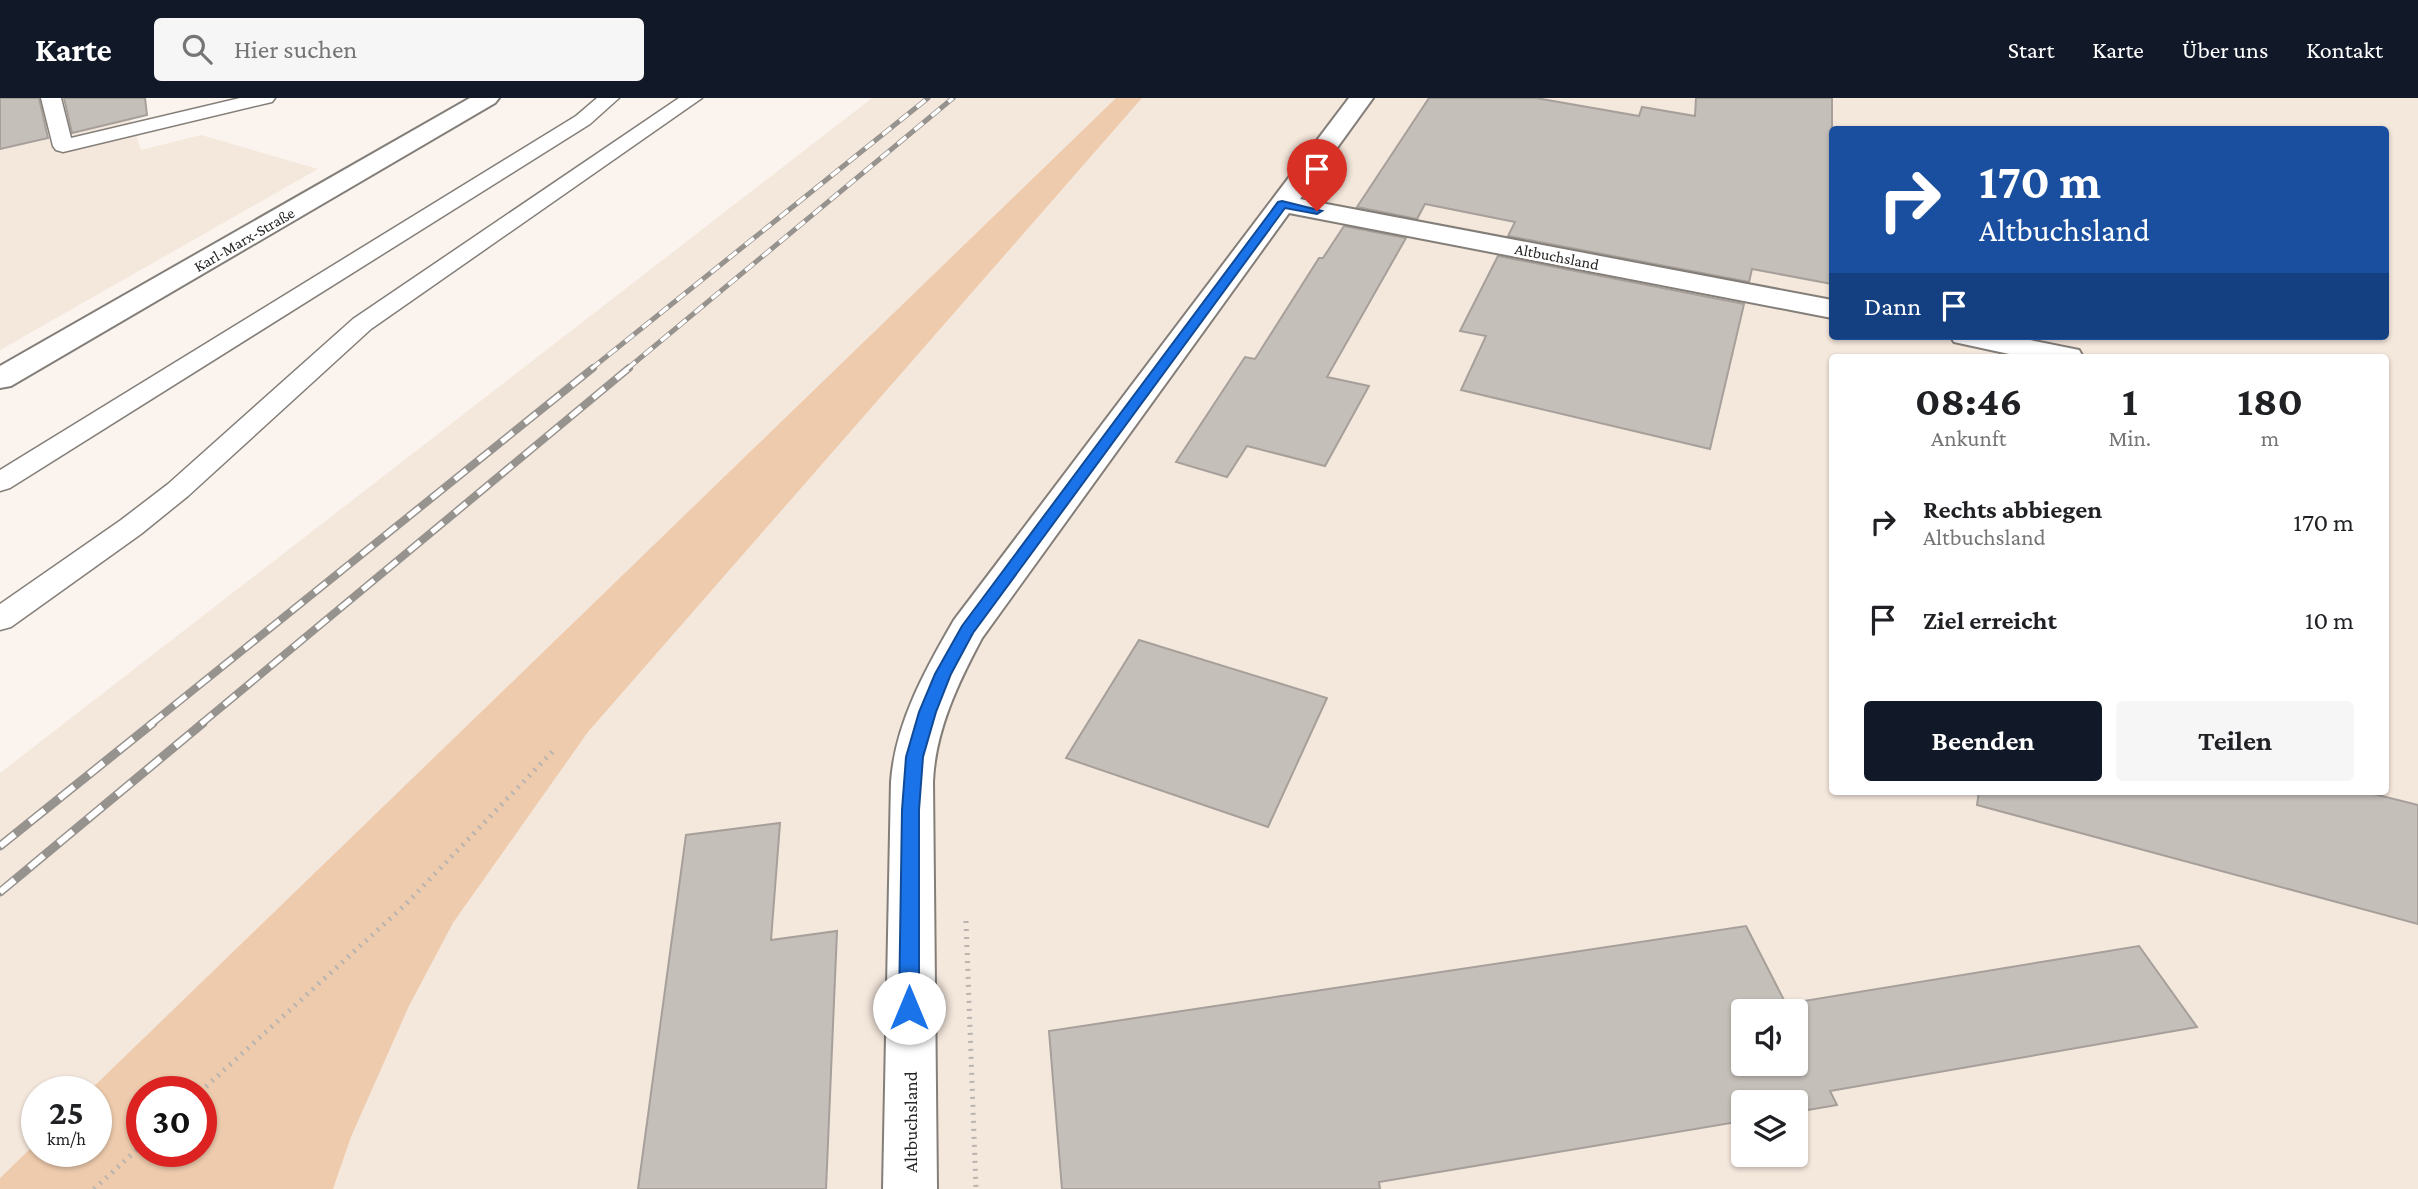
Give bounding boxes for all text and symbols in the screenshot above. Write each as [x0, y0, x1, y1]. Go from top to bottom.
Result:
search box [154, 18, 644, 81]
icon: search [178, 30, 216, 68]
text: Karte [35, 31, 112, 68]
text: Hier suchen [234, 35, 357, 64]
text: Start [2008, 36, 2054, 63]
text: Karte [2092, 36, 2144, 63]
text: Über uns [2182, 36, 2268, 63]
text: Kontakt [2306, 36, 2383, 63]
pin [1287, 139, 1347, 211]
icon: arrive [1298, 150, 1336, 188]
icon: right [1864, 154, 1955, 245]
text: 170 m [1979, 154, 2101, 209]
street label: Karl-Marx-Straße [191, 204, 297, 275]
text: Altbuchsland [1979, 212, 2150, 248]
street label: Altbuchsland [1513, 240, 1601, 273]
icon: arrive [1935, 287, 1973, 325]
text: Dann [1864, 292, 1921, 321]
text: 08:46 [1915, 377, 2022, 424]
text: 1 [2122, 377, 2138, 424]
text: 180 [2237, 377, 2303, 424]
text: Ankunft [1931, 425, 2006, 451]
text: Min. [2108, 425, 2151, 451]
text: m [2261, 425, 2279, 451]
text: Rechts abbiegen [1923, 495, 2102, 524]
icon: right [1864, 503, 1902, 541]
text: 170 m [2293, 508, 2354, 537]
text: Altbuchsland [1923, 524, 2046, 550]
icon: arrive [1864, 601, 1902, 639]
text: Ziel erreicht [1923, 606, 2057, 635]
text: 10 m [2305, 606, 2354, 635]
button: Beenden [1864, 701, 2102, 781]
button: Teilen [2116, 701, 2354, 781]
position arrow [872, 971, 946, 1045]
map controls [1731, 999, 1808, 1167]
button: sound [1731, 999, 1808, 1076]
street label: Altbuchsland [900, 1071, 921, 1173]
speed limit sign: 30 [126, 1076, 217, 1167]
button: layers [1731, 1090, 1808, 1167]
text: 25 [49, 1093, 84, 1132]
text: km/h [47, 1129, 86, 1149]

